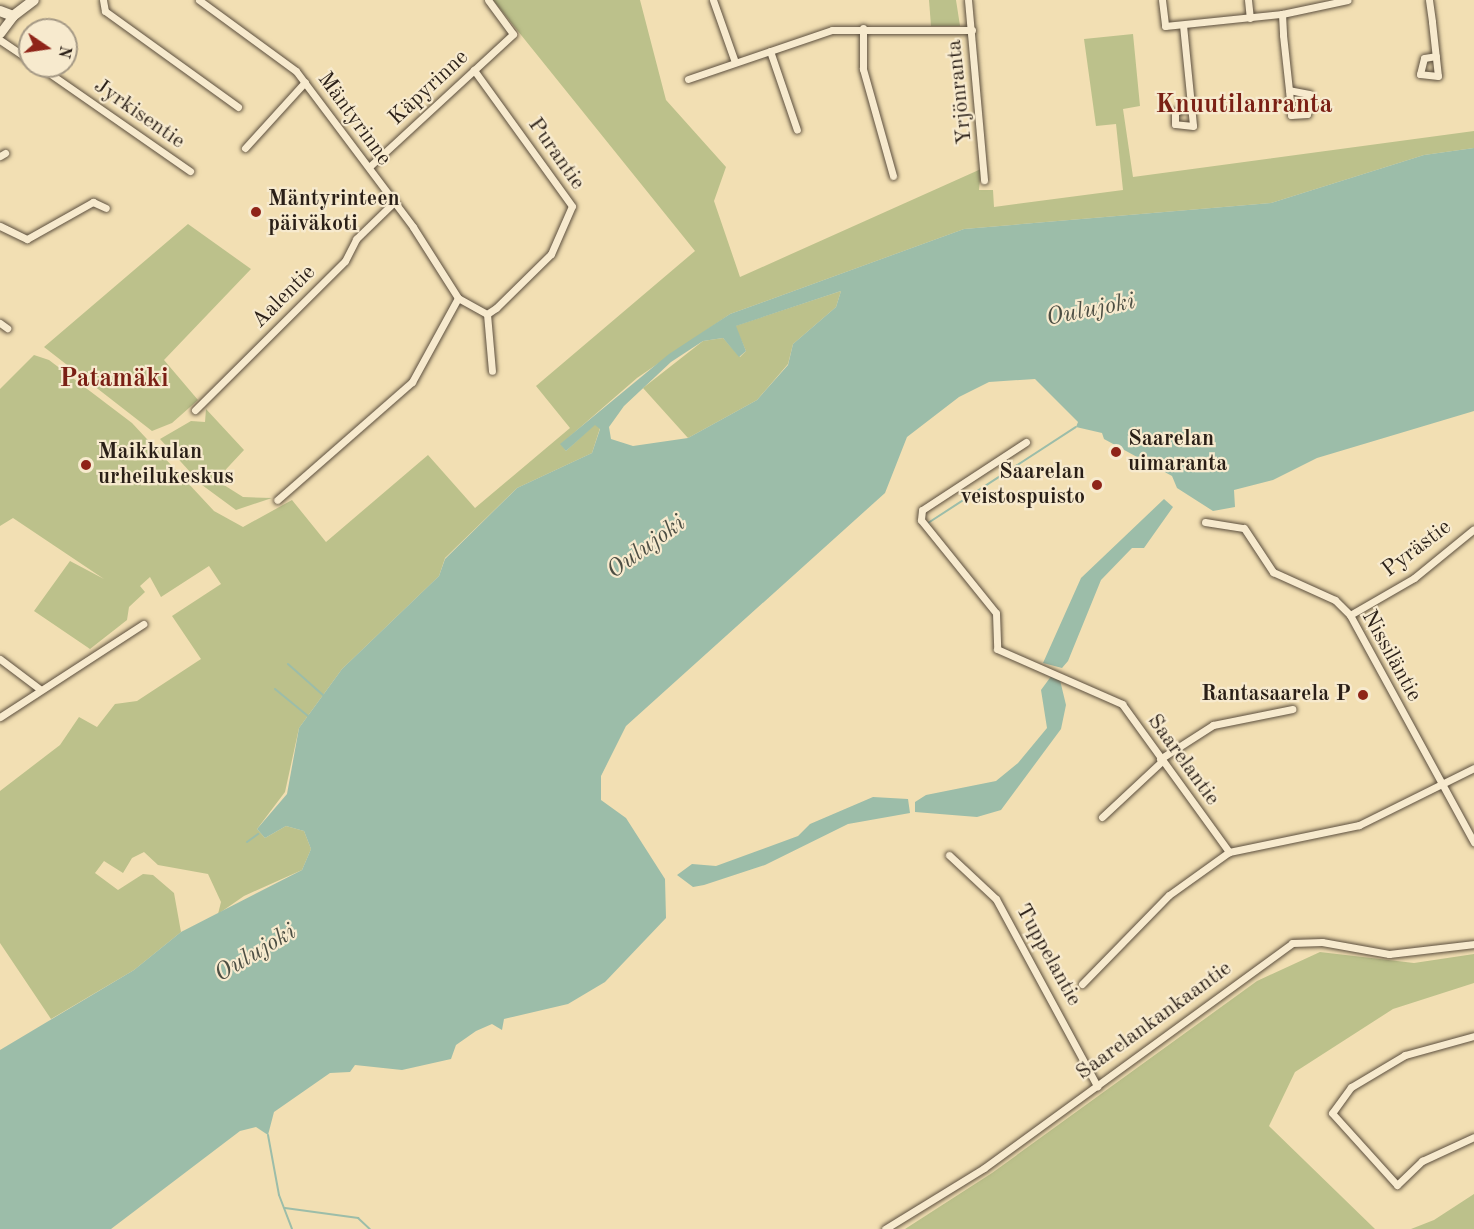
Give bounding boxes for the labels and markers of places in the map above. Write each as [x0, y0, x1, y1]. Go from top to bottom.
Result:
place label: Mäntyrinteen päiväkoti [268, 186, 400, 237]
marker: Mäntyrinteen päiväkoti [249, 205, 263, 219]
place label: Saarelan uimaranta [1128, 426, 1228, 478]
place label: Maikkulan urheilukeskus [98, 439, 234, 490]
marker: Saarelan uimaranta [1109, 445, 1123, 459]
marker: Maikkulan urheilukeskus [79, 458, 93, 472]
place label: Saarelan veistospuisto [961, 459, 1085, 511]
marker: Saarelan veistospuisto [1090, 478, 1104, 492]
place label: Rantasaarela P [1201, 682, 1351, 708]
marker: Rantasaarela P [1356, 688, 1370, 702]

